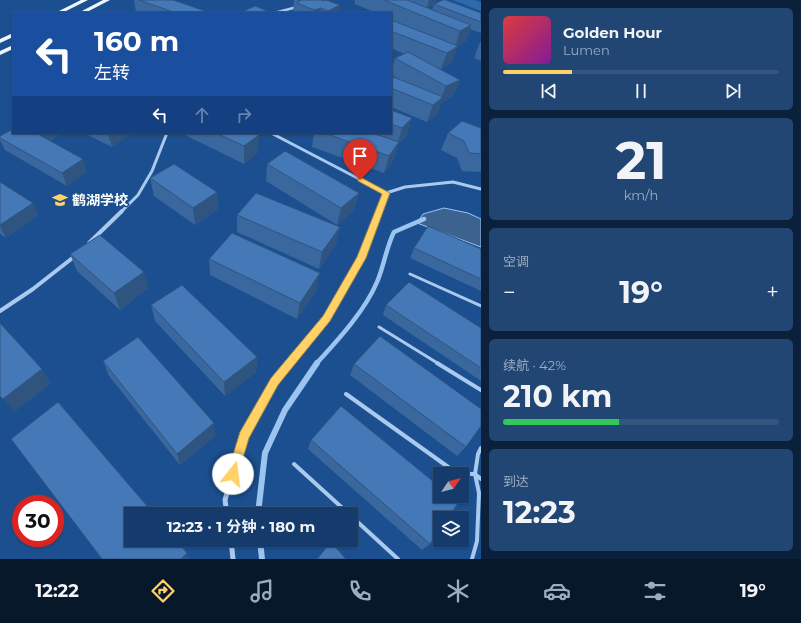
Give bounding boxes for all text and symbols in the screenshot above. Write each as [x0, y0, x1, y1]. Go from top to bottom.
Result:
text: Golden Hour [563, 23, 662, 42]
text: 160 m [94, 24, 179, 58]
icon: left [28, 28, 80, 80]
text: Lumen [563, 42, 610, 58]
text: 左转 [94, 62, 130, 84]
icon: previous [538, 80, 560, 102]
icon: pause [630, 80, 652, 102]
icon: next [722, 80, 744, 102]
icon: left [149, 104, 171, 126]
icon: ahead [191, 104, 213, 126]
icon: right [233, 104, 255, 126]
text: 21 [615, 129, 667, 192]
pin [343, 139, 377, 180]
icon: arrive [349, 145, 371, 167]
text: km/h [624, 187, 658, 203]
school or university icon: 鹤湖学校 [51, 191, 69, 209]
place label: 鹤湖学校 [72, 191, 128, 209]
text: 空调 [503, 253, 529, 269]
text: 19° [619, 274, 663, 311]
text: − [503, 279, 516, 306]
text: + [766, 279, 779, 306]
text: 续航 · 42% [503, 357, 566, 373]
text: 210 km [503, 378, 612, 415]
position arrow [212, 453, 254, 495]
north arrow [433, 467, 469, 503]
map controls [433, 467, 469, 547]
text: 到达 [503, 473, 529, 489]
text: 12:23 [503, 494, 576, 531]
speed limit sign: 30 [12, 495, 64, 547]
button: layers [433, 511, 469, 547]
text: 12:23 · 1 分钟 · 180 m [167, 517, 315, 536]
icon: directions [149, 577, 177, 605]
icon: music [248, 577, 276, 605]
icon: phone [346, 577, 374, 605]
icon: climate [444, 577, 472, 605]
icon: car [543, 577, 571, 605]
icon: filters [641, 577, 669, 605]
text: 12:22 [35, 580, 79, 602]
text: 19° [740, 580, 766, 602]

